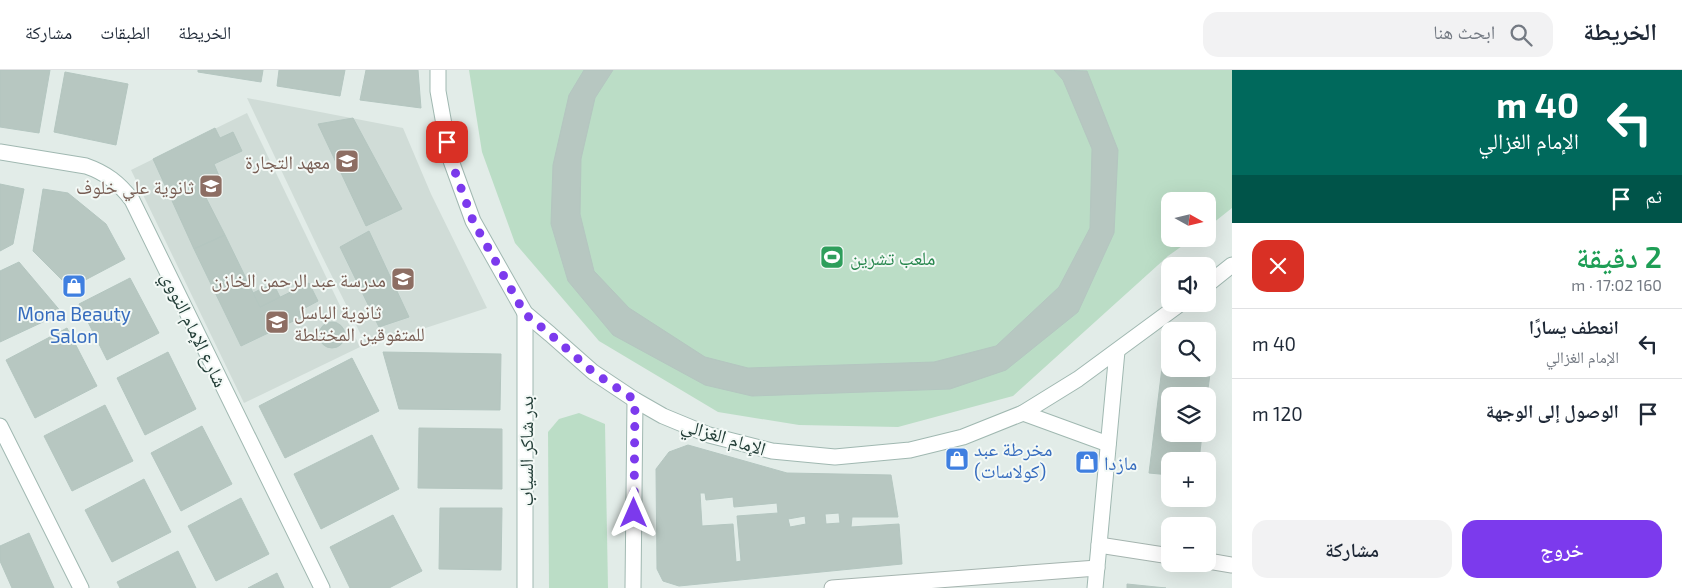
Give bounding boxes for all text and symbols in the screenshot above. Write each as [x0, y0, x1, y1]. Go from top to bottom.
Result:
search box [1203, 12, 1553, 57]
text: الخريطة [1583, 16, 1657, 45]
text: ابحث هنا [1433, 20, 1495, 43]
text: مشاركة [25, 21, 72, 43]
text: الطبقات [100, 21, 150, 43]
text: الخريطة [178, 21, 231, 43]
icon: search [1507, 21, 1535, 49]
text: 40 m [1496, 83, 1579, 125]
icon: left [1597, 90, 1662, 155]
pin [426, 121, 468, 163]
text: الإمام الغزالي [1478, 127, 1579, 153]
icon: arrive [433, 128, 461, 156]
school or university icon: معهد التجارة [334, 148, 360, 174]
place label: معهد التجارة [245, 150, 330, 174]
school or university icon: ثانوية علي خلوف [198, 173, 224, 199]
place label: ثانوية علي خلوف [76, 175, 194, 202]
text: ثم [1645, 184, 1662, 207]
icon: arrive [1607, 185, 1635, 213]
north arrow [1161, 192, 1216, 248]
map controls [1161, 192, 1216, 572]
text: 2 دقيقة [1576, 238, 1662, 274]
button: close [1252, 240, 1304, 292]
sports icon: ملعب تشرين [819, 244, 845, 270]
place label: ملعب تشرين [850, 246, 935, 270]
button: sound [1161, 257, 1216, 312]
school or university icon: مدرسة عبد الرحمن الخازن [390, 266, 416, 292]
street label: شارع الإمام النووي [153, 268, 233, 392]
place label: مدرسة عبد الرحمن الخازن [211, 268, 386, 292]
shop icon: Mona Beauty Salon [61, 273, 87, 299]
text: 160 m · 17:02 [1571, 275, 1662, 294]
place label: ثانوية الباسل للمتفوقين المختلطة [294, 300, 425, 346]
place label: Mona Beauty Salon [17, 302, 131, 347]
school or university icon: ثانوية الباسل للمتفوقين المختلطة [264, 309, 290, 335]
text: انعطف يسارًا [1529, 315, 1619, 338]
button: search [1161, 322, 1216, 377]
icon: left [1634, 330, 1662, 358]
text: 40 m [1252, 332, 1296, 355]
text: الإمام الغزالي [1546, 347, 1619, 366]
button: layers [1161, 387, 1216, 442]
street label: بدر شاكر السياب [514, 396, 538, 506]
text: الوصول إلى الوجهة [1486, 399, 1619, 422]
icon: arrive [1634, 400, 1662, 428]
text: 120 m [1252, 402, 1303, 425]
street label: الإمام الغزالي [678, 412, 769, 464]
place label: مخرطة عبد (كولاسات) [974, 437, 1053, 483]
shop icon: مخرطة عبد (كولاسات) [944, 446, 970, 472]
shop icon: مازدا [1074, 449, 1100, 475]
place label: مازدا [1104, 451, 1137, 475]
button: + [1161, 452, 1216, 507]
position arrow [607, 486, 659, 538]
button: − [1161, 517, 1216, 572]
button: مشاركة [1252, 520, 1452, 578]
button: خروج [1462, 520, 1662, 578]

